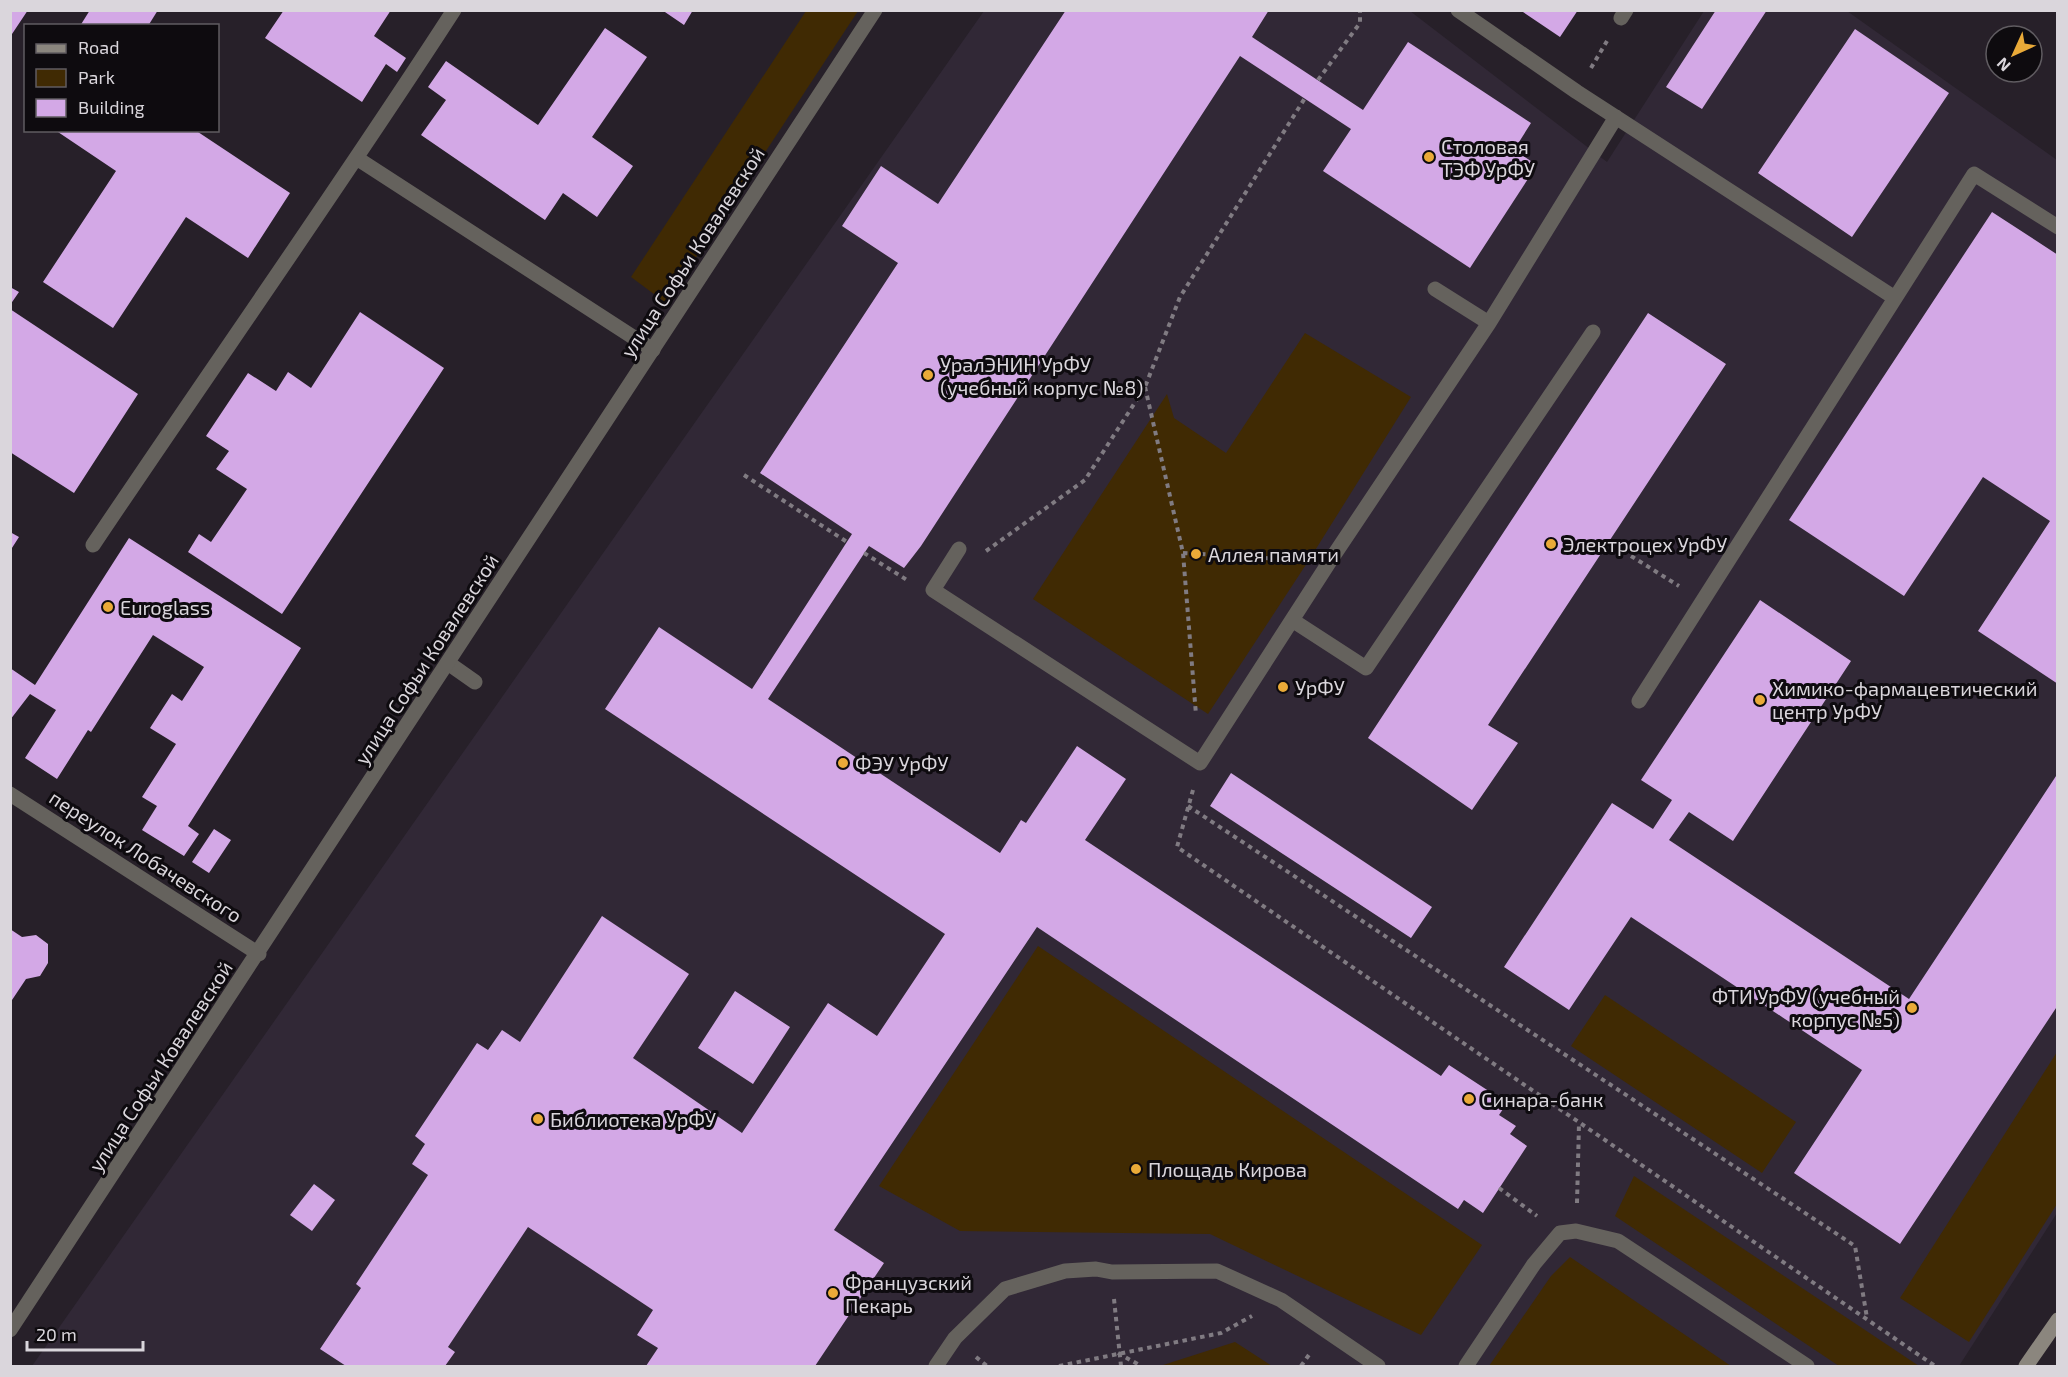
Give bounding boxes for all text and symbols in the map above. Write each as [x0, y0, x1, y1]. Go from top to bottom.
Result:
legend [24, 24, 219, 132]
north arrow [1984, 24, 2044, 84]
text: Road [78, 36, 119, 58]
text: N [1992, 54, 2014, 76]
text: Park [78, 66, 115, 88]
text: Building [78, 96, 145, 118]
place label: Столовая ТЭФ УрФУ [1441, 134, 1536, 181]
street label: улица Софьи Ковалевской [615, 142, 770, 362]
marker: Столовая ТЭФ УрФУ [1422, 150, 1436, 164]
place label: УралЭНИН УрФУ (учебный корпус №8) [940, 352, 1144, 400]
marker: УралЭНИН УрФУ (учебный корпус №8) [921, 368, 935, 382]
place label: Электроцех УрФУ [1563, 532, 1728, 556]
marker: Электроцех УрФУ [1544, 537, 1558, 551]
place label: Аллея памяти [1208, 542, 1339, 566]
marker: Аллея памяти [1189, 547, 1203, 561]
street label: улица Софьи Ковалевской [349, 549, 504, 769]
place label: Euroglass [120, 595, 210, 619]
marker: Euroglass [101, 600, 115, 614]
place label: УрФУ [1295, 675, 1346, 699]
place label: Химико-фармацевтический центр УрФУ [1772, 676, 2037, 723]
marker: УрФУ [1276, 680, 1290, 694]
marker: Химико-фармацевтический центр УрФУ [1753, 693, 1767, 707]
place label: ФЭУ УрФУ [855, 751, 949, 775]
marker: ФЭУ УрФУ [836, 756, 850, 770]
street label: переулок Лобачевского [45, 785, 247, 928]
street label: улица Софьи Ковалевской [83, 956, 238, 1176]
place label: ФТИ УрФУ (учебный корпус №5) [1712, 984, 1900, 1032]
marker: ФТИ УрФУ (учебный корпус №5) [1905, 1001, 1919, 1015]
place label: Синара-банк [1481, 1087, 1604, 1111]
marker: Синара-банк [1462, 1092, 1476, 1106]
place label: Библиотека УрФУ [550, 1107, 717, 1131]
marker: Библиотека УрФУ [531, 1112, 545, 1126]
place label: Площадь Кирова [1148, 1157, 1307, 1181]
marker: Площадь Кирова [1129, 1162, 1143, 1176]
place label: Французский Пекарь [845, 1270, 972, 1317]
marker: Французский Пекарь [826, 1286, 840, 1300]
scale bar [27, 1314, 142, 1352]
text: 20 m [36, 1323, 77, 1345]

